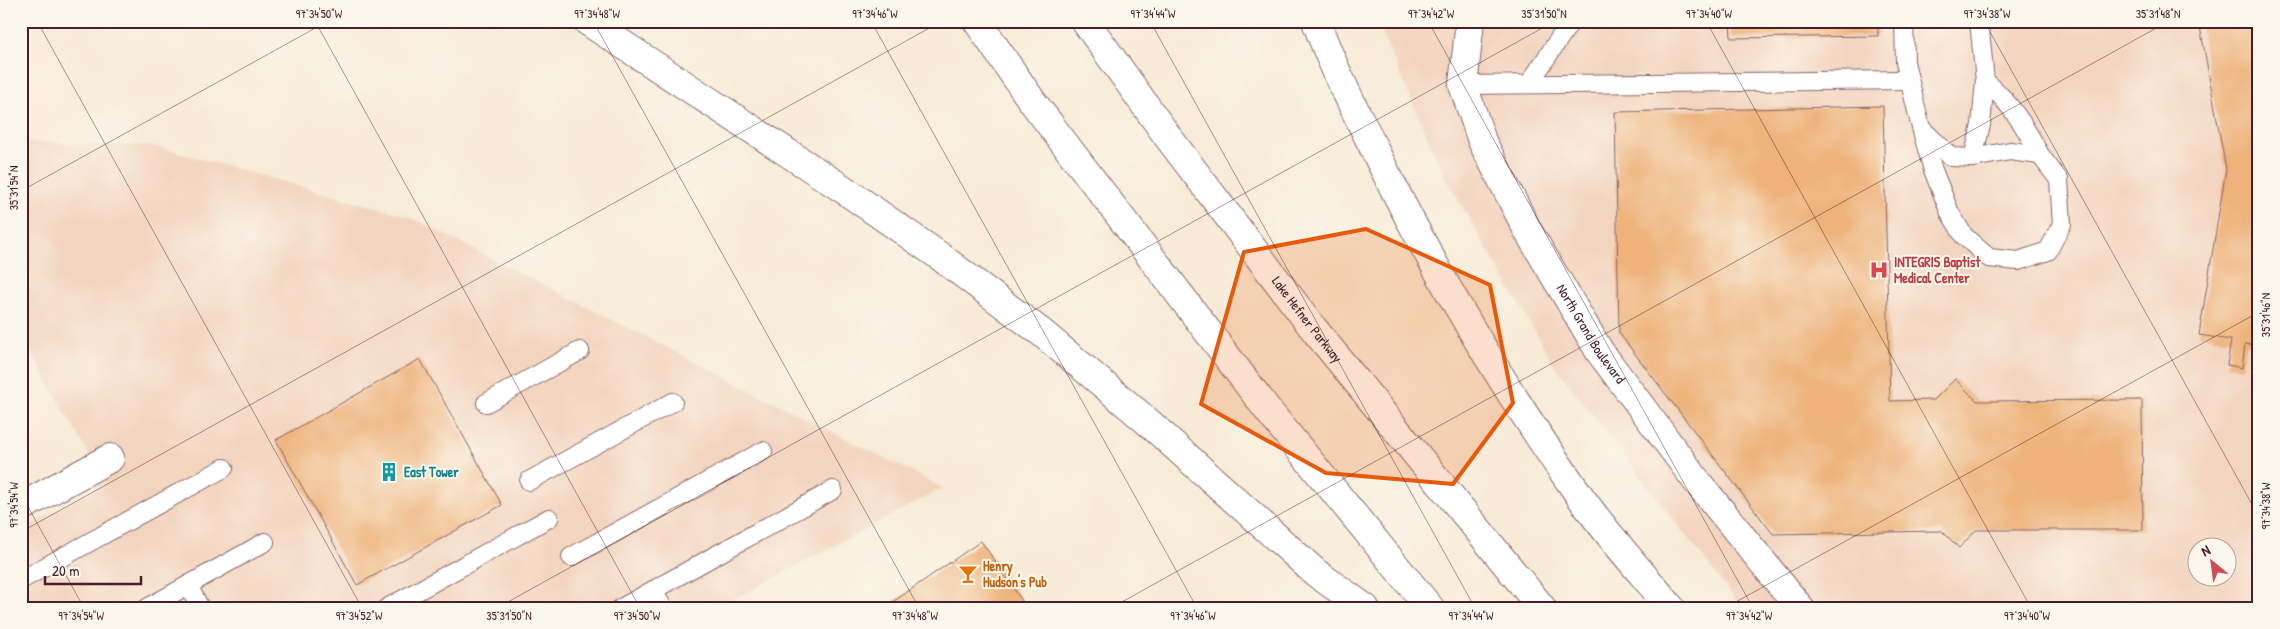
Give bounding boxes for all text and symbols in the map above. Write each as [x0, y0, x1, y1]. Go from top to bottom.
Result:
text: 97°34'50"W [296, 5, 343, 22]
text: 97°34'48"W [574, 5, 620, 22]
text: 97°34'46"W [852, 5, 898, 22]
text: 97°34'44"W [1130, 5, 1176, 22]
text: 97°34'42"W [1408, 5, 1455, 22]
text: 35°31'50"N [1521, 5, 1567, 22]
text: 97°34'40"W [1686, 5, 1733, 22]
text: 97°34'38"W [1964, 5, 2011, 22]
text: 35°31'48"N [2136, 5, 2180, 22]
text: 35°31'54"N [5, 166, 22, 210]
place label: INTEGRIS Baptist Medical Center [1894, 252, 1981, 287]
hospital icon: INTEGRIS Baptist Medical Center [1868, 259, 1890, 281]
street label: Lake Hefner Parkway [1268, 272, 1347, 367]
street label: North Grand Boulevard [1552, 280, 1631, 387]
text: 35°31'46"N [2257, 293, 2274, 337]
building icon: East Tower [378, 461, 400, 483]
place label: East Tower [404, 462, 459, 481]
text: 97°34'54"W [5, 482, 22, 528]
text: 97°34'38"W [2257, 482, 2274, 529]
north arrow [2188, 536, 2238, 586]
text: N [2198, 540, 2214, 560]
scale bar [45, 554, 141, 586]
place label: Henry Hudson's Pub [983, 556, 1047, 591]
text: 20 m [52, 560, 79, 581]
bar icon: Henry Hudson's Pub [957, 563, 979, 585]
text: 97°34'54"W [58, 607, 104, 624]
text: 97°34'52"W [336, 607, 383, 624]
text: 35°31'50"N [486, 607, 532, 624]
text: 97°34'50"W [614, 607, 661, 624]
text: 97°34'48"W [892, 607, 938, 624]
text: 97°34'46"W [1170, 607, 1216, 624]
text: 97°34'44"W [1448, 607, 1494, 624]
text: 97°34'42"W [1726, 607, 1773, 624]
text: 97°34'40"W [2004, 607, 2051, 624]

